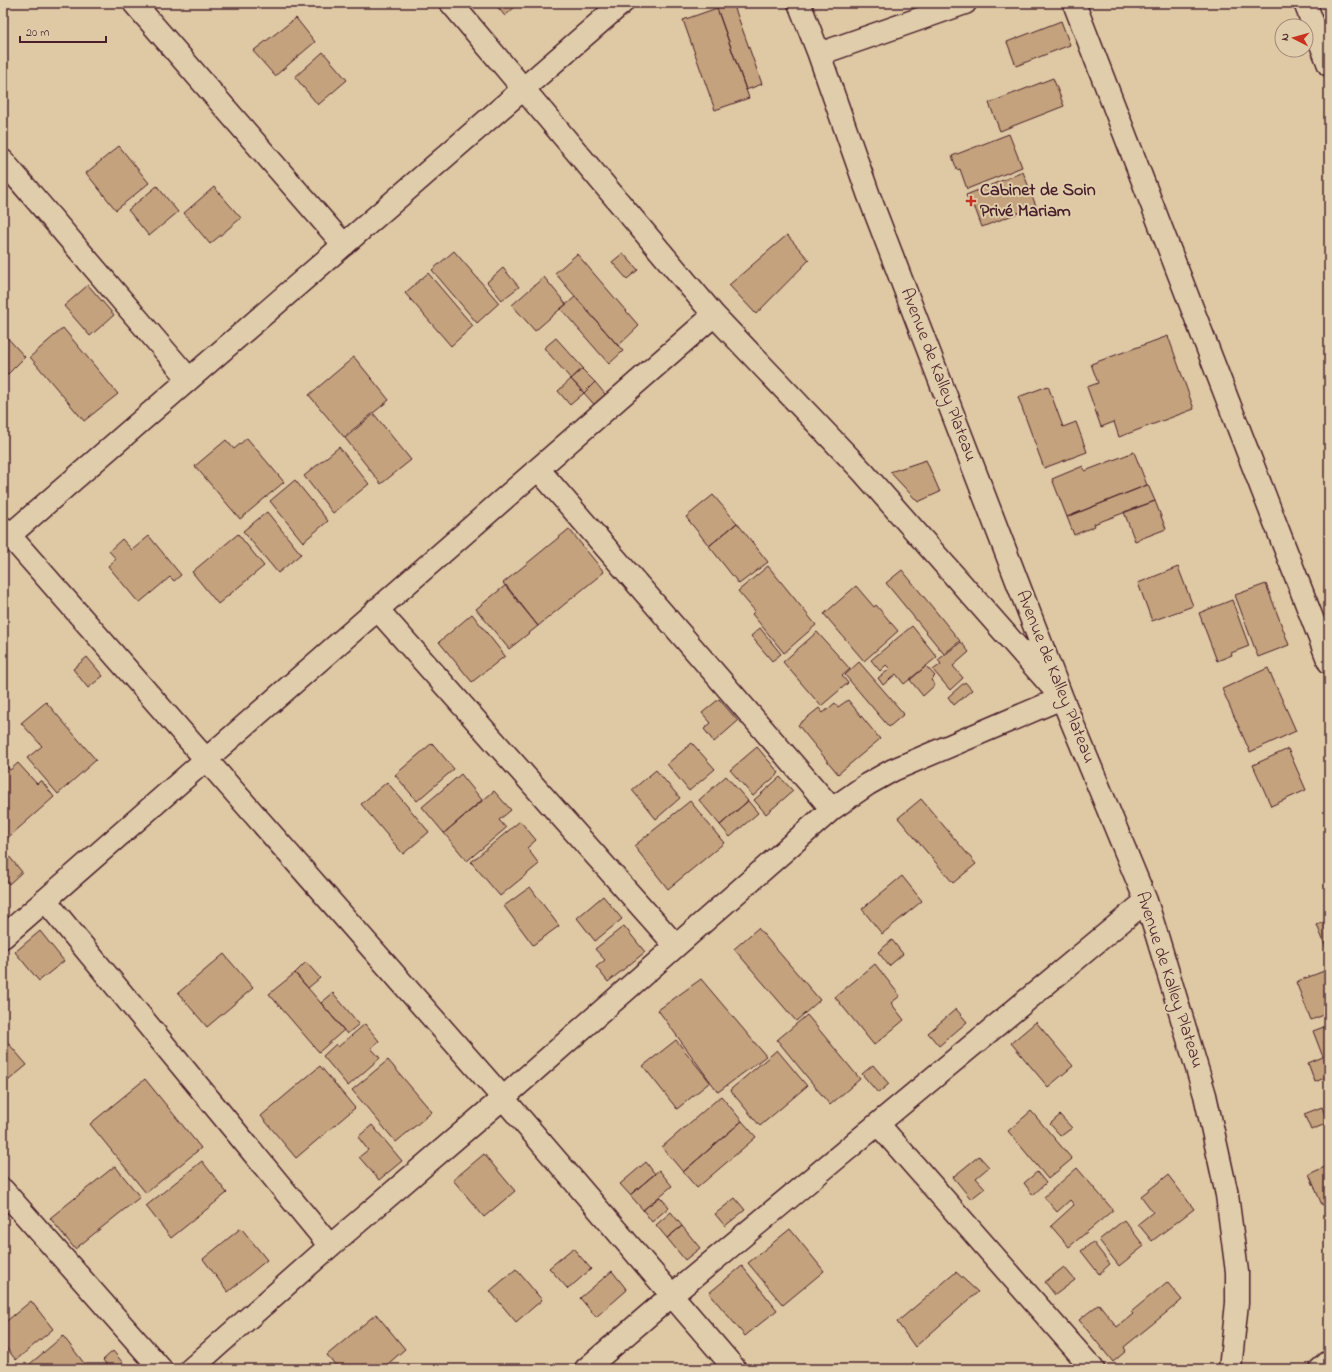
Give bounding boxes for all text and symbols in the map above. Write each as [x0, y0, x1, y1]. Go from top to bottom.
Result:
scale bar [20, 18, 106, 44]
north arrow [1274, 18, 1314, 58]
text: 20 m [26, 24, 49, 42]
text: N [1277, 33, 1293, 42]
place label: Cabinet de Soin Privé Mariam [980, 178, 1096, 225]
marker: Cabinet de Soin Privé Mariam [965, 195, 977, 207]
street label: Avenue de Kalley Plateau [893, 284, 983, 466]
street label: Avenue de Kalley Plateau [1008, 587, 1102, 767]
street label: Avenue de Kalley Plateau [1128, 888, 1210, 1072]

